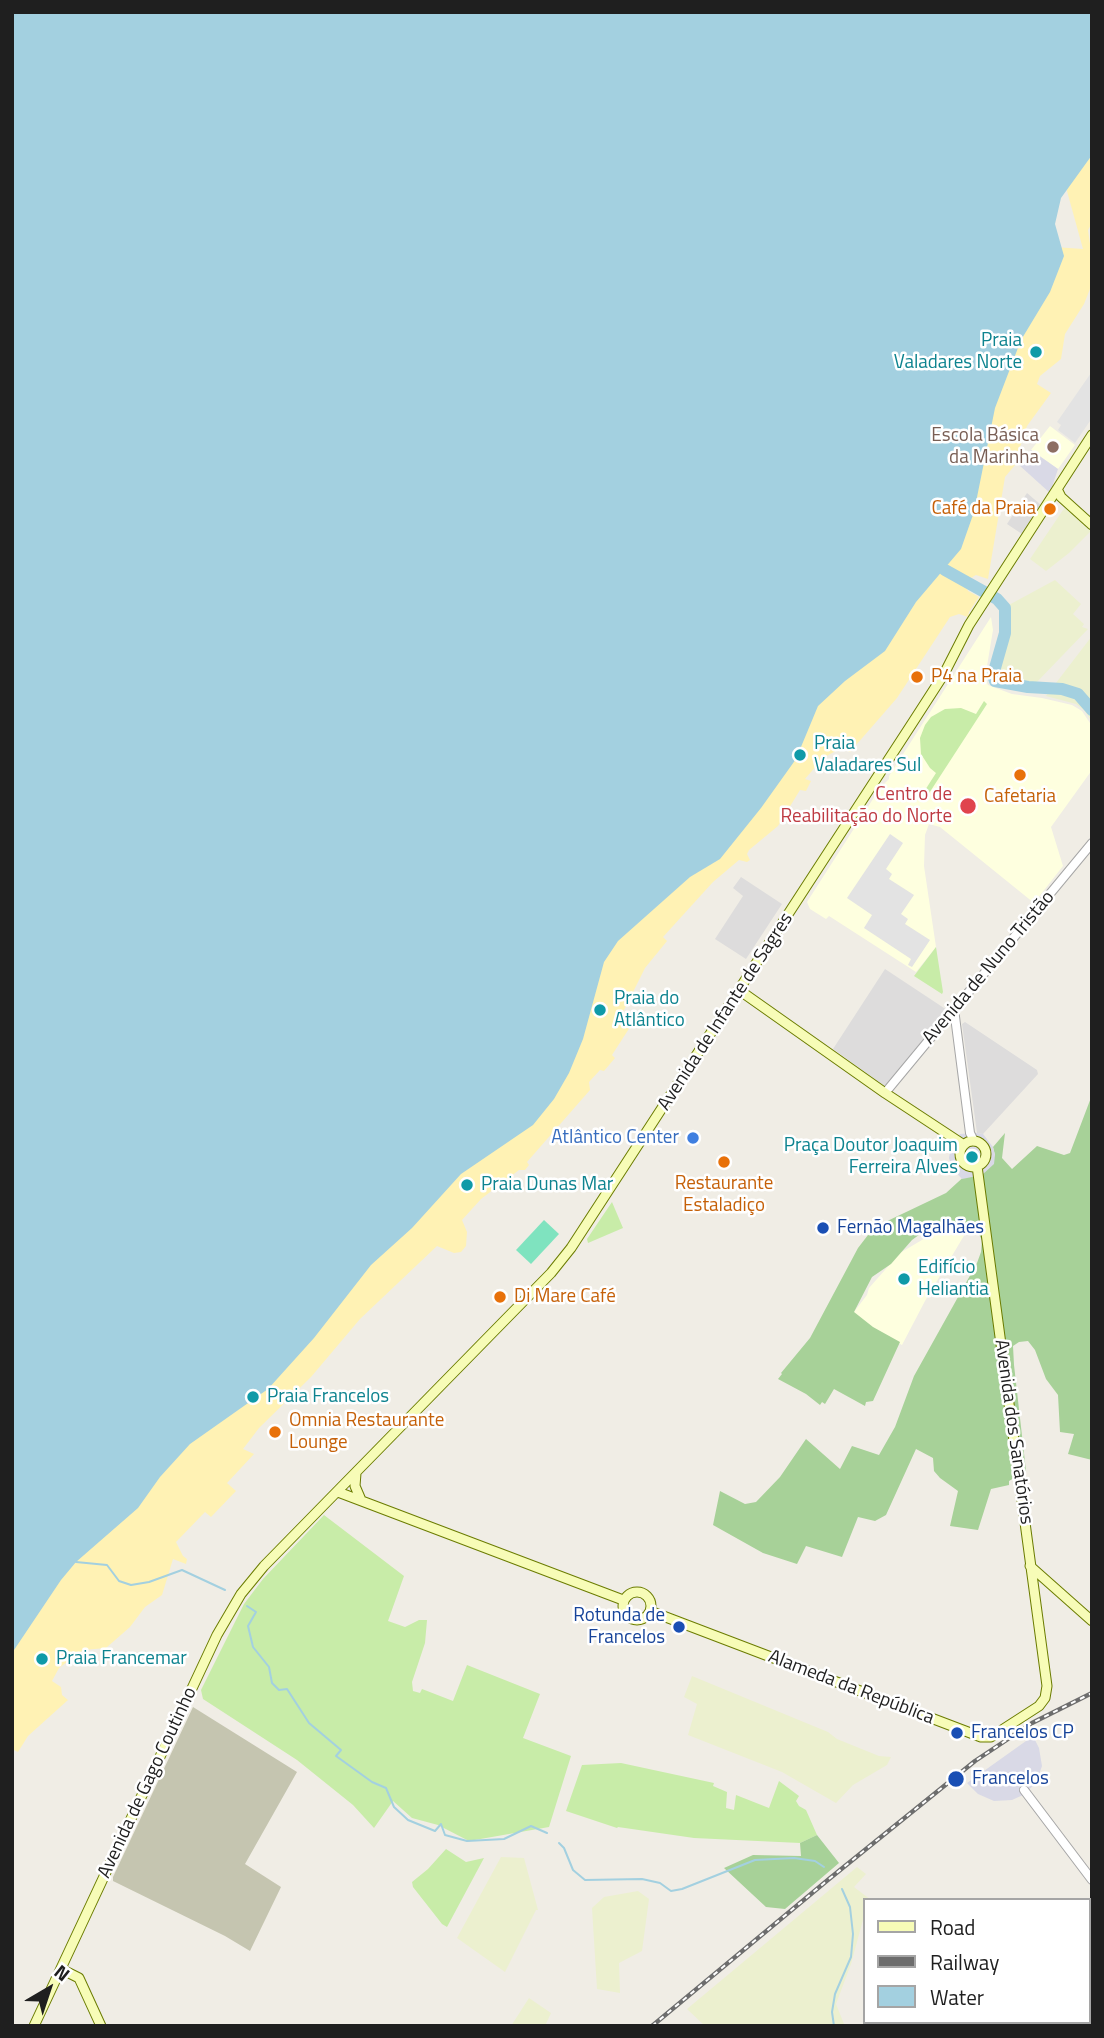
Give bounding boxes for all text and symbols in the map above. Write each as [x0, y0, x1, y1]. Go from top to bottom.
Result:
place label: Praia Valadares Norte [894, 330, 1022, 374]
marker: Praia Valadares Norte [1028, 344, 1044, 360]
place label: Escola Básica da Marinha [931, 425, 1039, 469]
marker: Escola Básica da Marinha [1045, 439, 1061, 455]
place label: Café da Praia [931, 498, 1036, 520]
marker: Café da Praia [1042, 501, 1058, 517]
place label: P4 na Praia [931, 666, 1022, 688]
marker: P4 na Praia [909, 669, 925, 685]
place label: Praia Valadares Sul [814, 733, 921, 777]
marker: Praia Valadares Sul [792, 747, 808, 763]
marker: Cafetaria [1012, 767, 1028, 783]
place label: Centro de Reabilitação do Norte [781, 784, 952, 828]
place label: Cafetaria [984, 786, 1056, 808]
marker: Centro de Reabilitação do Norte [958, 796, 978, 816]
street label: Avenida de Nuno Tristão [918, 887, 1060, 1049]
street label: Avenida de Infante de Sagres [654, 909, 798, 1115]
place label: Praia do Atlântico [614, 988, 685, 1032]
marker: Praia do Atlântico [592, 1002, 608, 1018]
place label: Atlântico Center [551, 1127, 679, 1149]
marker: Atlântico Center [685, 1130, 701, 1146]
place label: Praça Doutor Joaquim Ferreira Alves [784, 1135, 958, 1179]
marker: Praça Doutor Joaquim Ferreira Alves [964, 1149, 980, 1165]
marker: Restaurante Estaladiço [716, 1154, 732, 1170]
place label: Restaurante Estaladiço [675, 1173, 773, 1217]
place label: Praia Dunas Mar [481, 1174, 613, 1196]
marker: Praia Dunas Mar [459, 1177, 475, 1193]
place label: Fernão Magalhães [837, 1217, 984, 1239]
marker: Fernão Magalhães [815, 1220, 831, 1236]
place label: Edifício Heliantia [918, 1257, 989, 1301]
marker: Edifício Heliantia [896, 1271, 912, 1287]
place label: Di Mare Café [514, 1286, 616, 1308]
marker: Di Mare Café [492, 1289, 508, 1305]
street label: Avenida dos Sanatórios [989, 1338, 1037, 1526]
place label: Praia Francelos [267, 1386, 389, 1408]
marker: Praia Francelos [245, 1389, 261, 1405]
place label: Omnia Restaurante Lounge [289, 1410, 444, 1454]
marker: Omnia Restaurante Lounge [267, 1424, 283, 1440]
place label: Rotunda de Francelos [573, 1605, 665, 1649]
marker: Rotunda de Francelos [671, 1619, 687, 1635]
street label: Alameda da República [765, 1646, 937, 1730]
place label: Praia Francemar [56, 1648, 187, 1670]
marker: Praia Francemar [34, 1651, 50, 1667]
street label: Avenida de Gago Coutinho [94, 1684, 202, 1882]
place label: Francelos CP [971, 1722, 1074, 1744]
marker: Francelos CP [949, 1725, 965, 1741]
place label: Francelos [972, 1768, 1049, 1790]
marker: Francelos [946, 1769, 966, 1789]
legend [862, 1898, 1090, 2024]
text: Road [930, 1911, 975, 1943]
text: Railway [930, 1946, 999, 1978]
north arrow [14, 1954, 84, 2024]
text: N [48, 1957, 77, 1988]
text: Water [930, 1981, 984, 2013]

